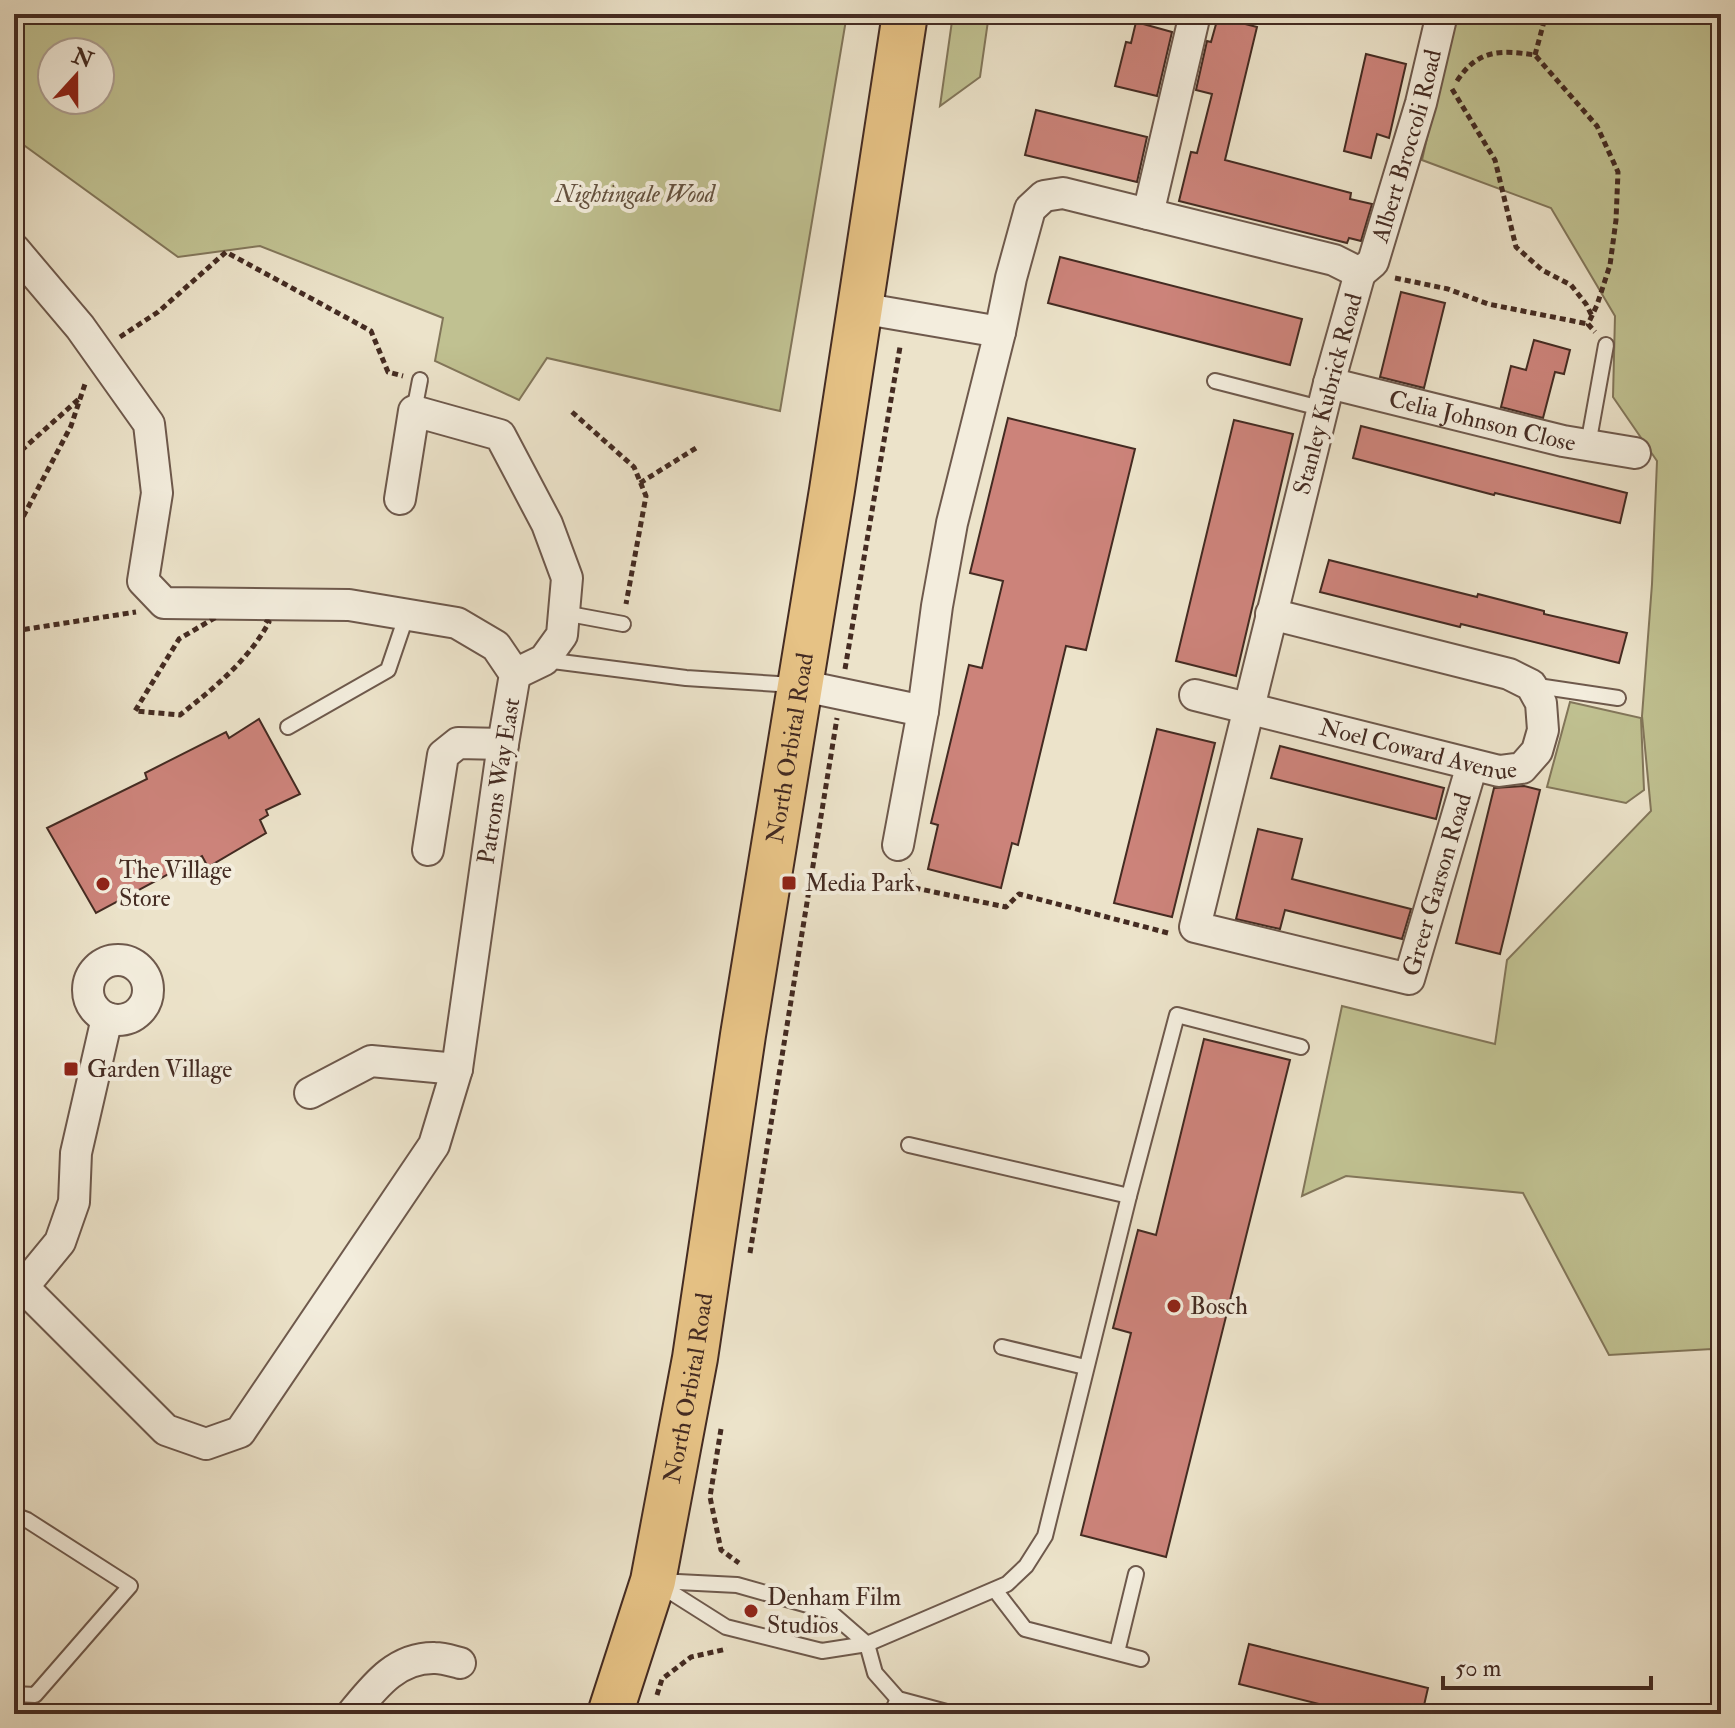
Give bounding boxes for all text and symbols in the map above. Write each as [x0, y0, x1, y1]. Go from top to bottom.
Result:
north arrow [36, 36, 116, 116]
text: N [68, 41, 97, 75]
street label: Albert Broccoli Road [1364, 46, 1449, 247]
park label: Nightingale Wood [553, 179, 717, 210]
street label: Stanley Kubrick Road [1286, 290, 1370, 498]
street label: Celia Johnson Close [1386, 383, 1578, 458]
street label: North Orbital Road [759, 650, 821, 845]
street label: Patrons Way East [471, 695, 527, 866]
street label: Noel Coward Avenue [1316, 711, 1519, 787]
street label: Greer Garson Road [1395, 789, 1478, 980]
place label: The Village Store [119, 855, 232, 914]
place label: Media Park [805, 868, 915, 899]
marker: Media Park [780, 874, 798, 892]
marker: The Village Store [94, 875, 112, 893]
place label: Garden Village [87, 1054, 232, 1085]
marker: Garden Village [62, 1060, 80, 1078]
street label: North Orbital Road [656, 1291, 720, 1486]
place label: Bosch [1190, 1291, 1248, 1322]
marker: Bosch [1165, 1297, 1183, 1315]
place label: Denham Film Studios [767, 1582, 901, 1641]
marker: Denham Film Studios [742, 1602, 760, 1620]
scale bar [1443, 1640, 1651, 1690]
text: 50 m [1455, 1653, 1502, 1684]

